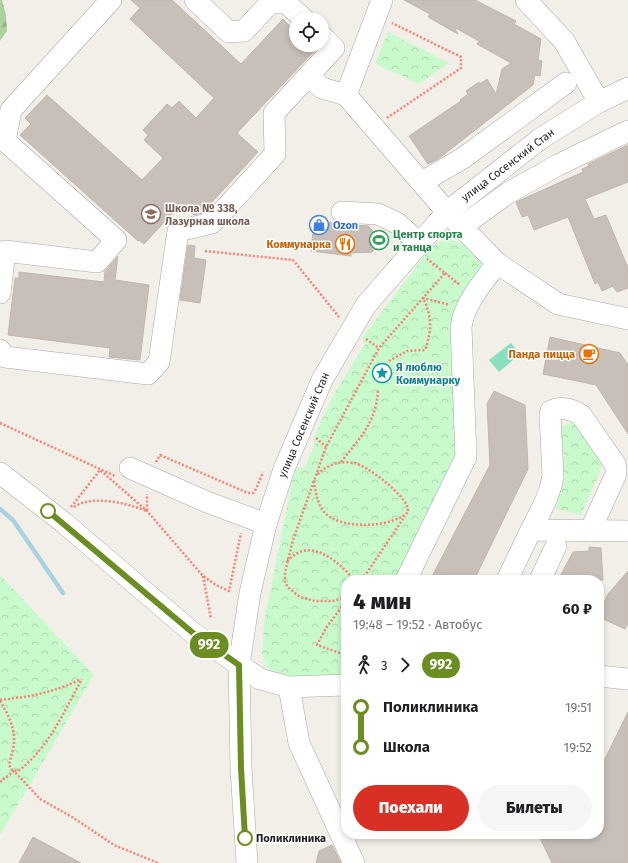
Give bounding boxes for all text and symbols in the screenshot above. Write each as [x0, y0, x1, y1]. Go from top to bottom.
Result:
map controls [289, 12, 329, 52]
button: locate [289, 12, 329, 52]
street label: улица Сосенский Стан [459, 126, 557, 204]
place label: Школа № 338, Лазурная школа [165, 202, 250, 228]
school or university icon: Школа № 338, Лазурная школа [140, 203, 162, 225]
shop icon: Ozon [308, 214, 330, 236]
place label: Ozon [333, 219, 358, 232]
place label: Центр спорта и танца [393, 228, 463, 254]
sports icon: Центр спорта и танца [368, 229, 390, 251]
restaurant icon: Коммунарка [334, 233, 356, 255]
place label: Коммунарка [267, 238, 331, 251]
cafe icon: Панда пицца [578, 343, 600, 365]
place label: Панда пицца [508, 348, 575, 361]
place label: Я люблю Коммунарку [396, 361, 461, 387]
place icon: Я люблю Коммунарку [371, 362, 393, 384]
street label: улица Сосенский Стан [276, 370, 332, 480]
unlabelled marker [40, 503, 56, 519]
text: 4 мин [353, 588, 411, 615]
text: 60 ₽ [562, 600, 592, 618]
text: 19:48 – 19:52 · Автобус [353, 617, 482, 632]
line badge: 992 [186, 632, 232, 658]
text: 992 [198, 636, 220, 653]
icon: walk [353, 654, 375, 676]
icon: forward [394, 654, 416, 676]
text: 992 [430, 656, 452, 673]
text: 3 [381, 658, 388, 673]
text: Поликлиника [383, 698, 479, 716]
text: 19:51 [565, 700, 592, 715]
text: Школа [383, 738, 430, 756]
text: 19:52 [564, 740, 592, 755]
button: Поехали [353, 785, 469, 831]
button: Билеты [477, 785, 592, 831]
marker: Поликлиника [237, 830, 253, 846]
place label: Поликлиника [256, 832, 326, 845]

